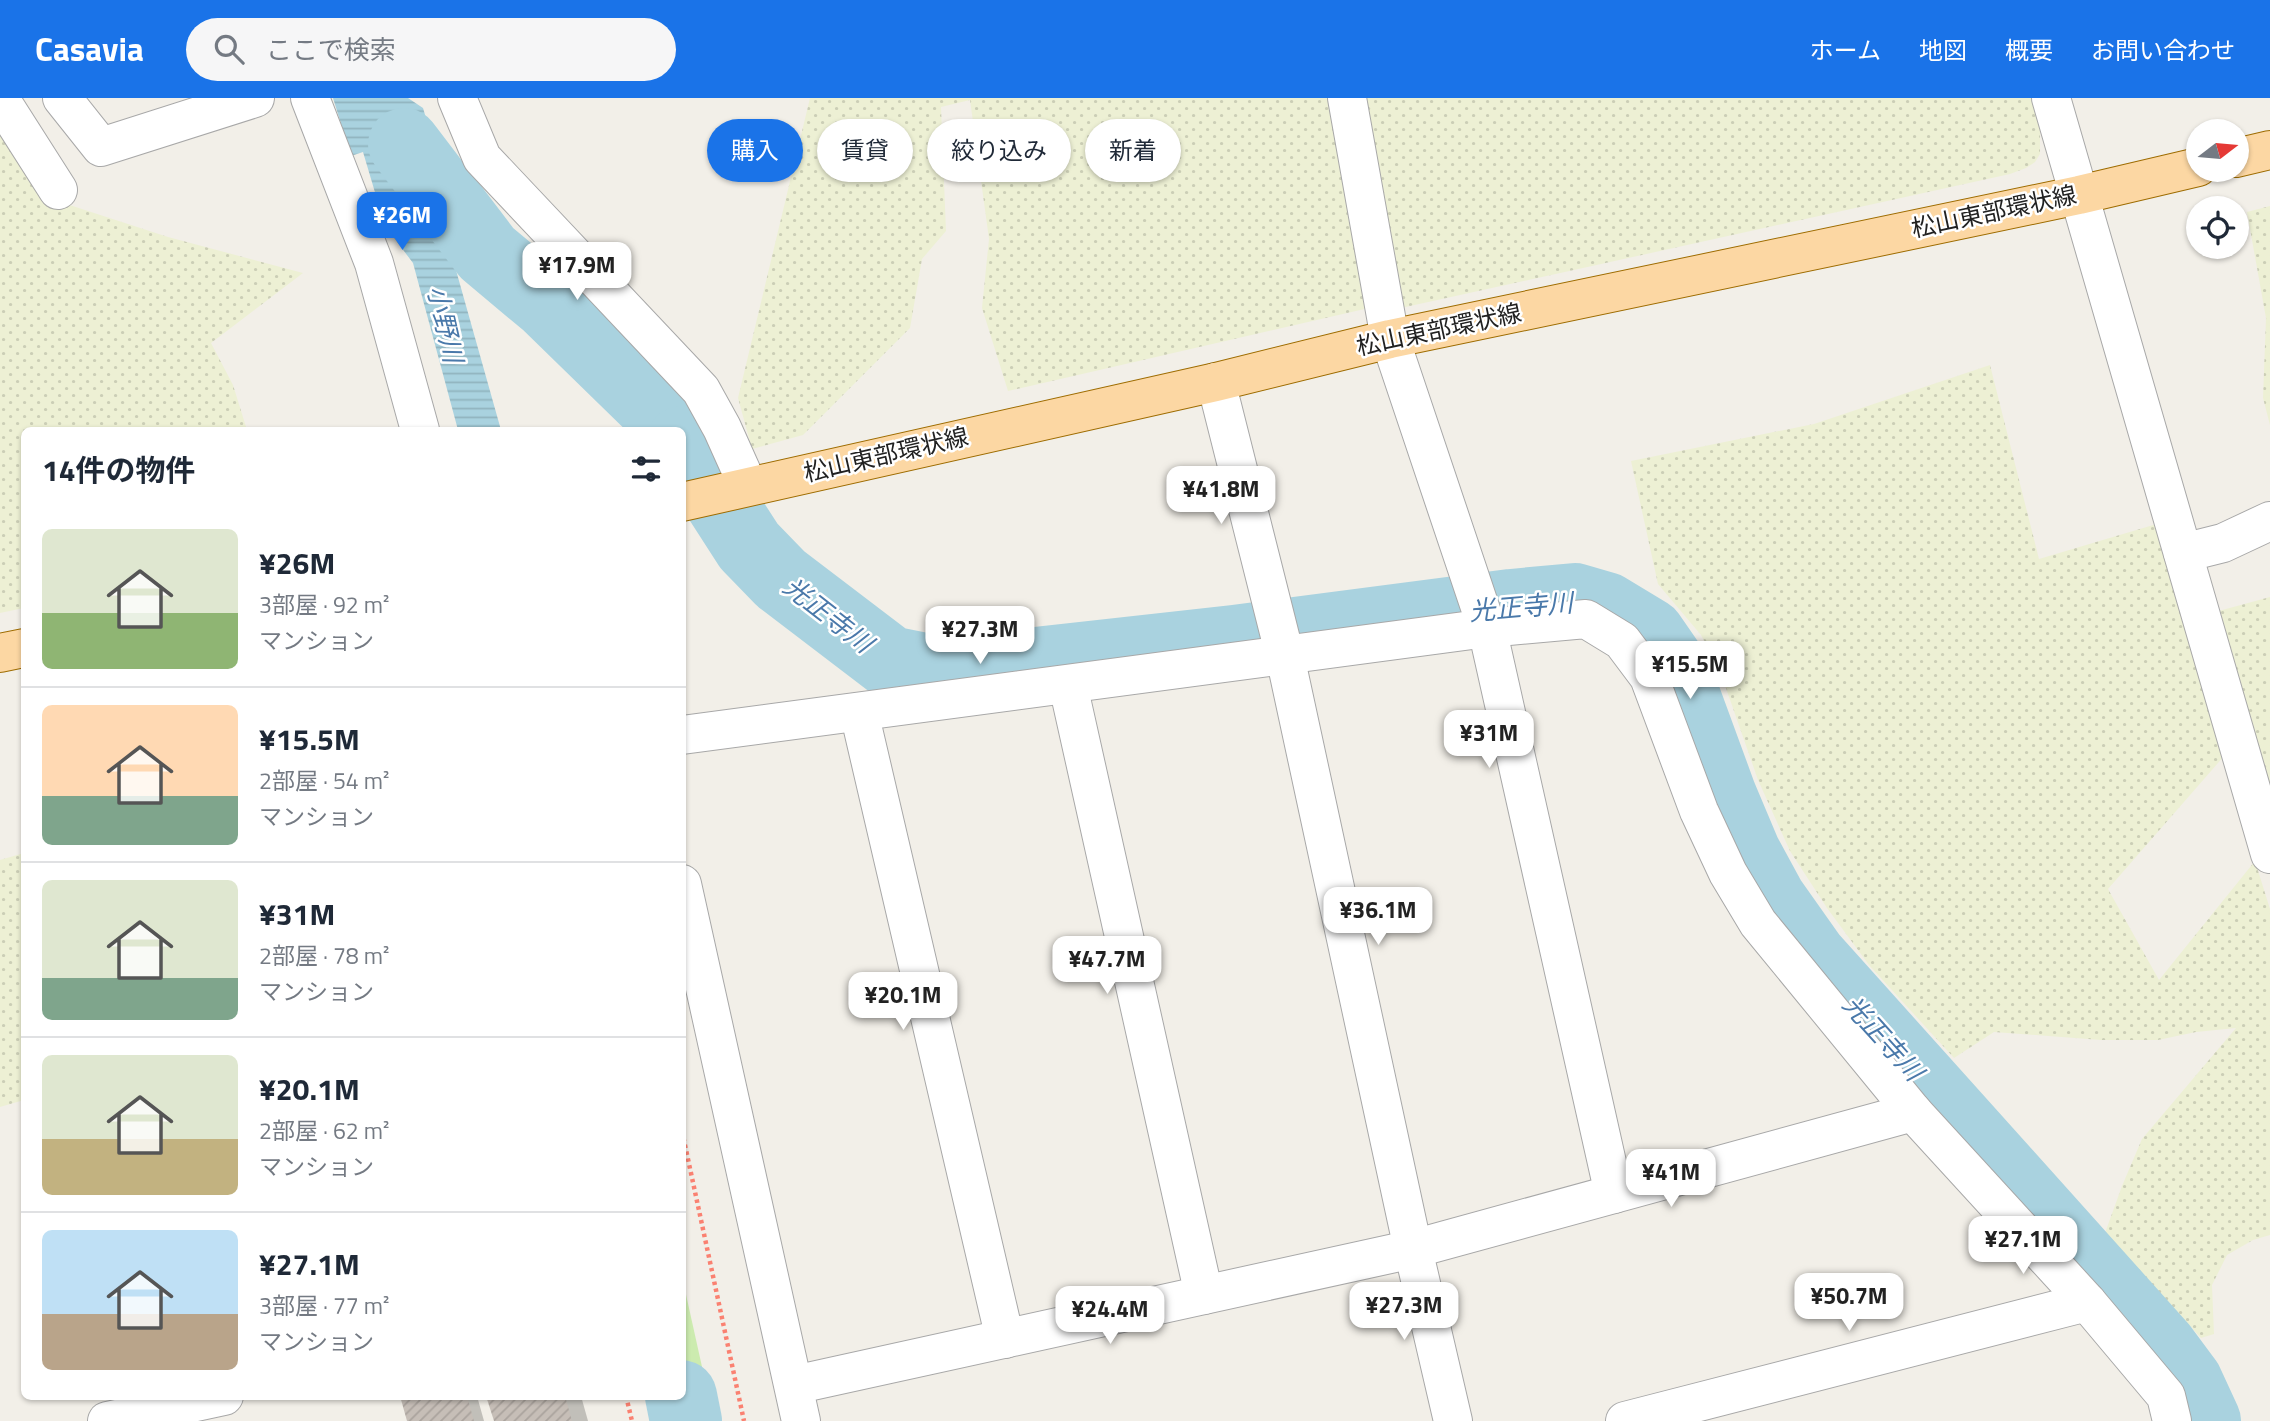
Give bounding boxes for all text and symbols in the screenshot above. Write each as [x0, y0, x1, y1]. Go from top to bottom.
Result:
search box [186, 18, 676, 81]
text: Casavia [35, 24, 144, 74]
icon: search [210, 30, 248, 68]
text: ここで検索 [266, 30, 396, 69]
text: ホーム [1810, 32, 1881, 68]
text: 地図 [1919, 32, 1967, 68]
text: 概要 [2005, 32, 2053, 68]
text: お問い合わせ [2091, 32, 2235, 68]
chip: 購入 [707, 119, 803, 182]
chip: 賃貸 [817, 119, 913, 182]
chip: 絞り込み [927, 119, 1071, 182]
chip: 新着 [1085, 119, 1181, 182]
north arrow [2186, 119, 2249, 182]
map controls [2186, 119, 2249, 259]
street label: 松山東部環状線 [1908, 176, 2080, 246]
pin: ¥26M [361, 192, 443, 252]
button: locate [2186, 196, 2249, 259]
text: ¥26M [373, 197, 431, 232]
pin: ¥17.9M [520, 242, 634, 302]
text: ¥17.9M [538, 247, 616, 282]
water label: 小野川 [418, 281, 474, 369]
street label: 松山東部環状線 [1353, 294, 1525, 364]
street label: 松山東部環状線 [800, 418, 972, 490]
text: 14件の物件 [42, 447, 196, 493]
icon: filters [627, 450, 665, 488]
pin: ¥41.8M [1164, 466, 1278, 526]
text: ¥41.8M [1182, 471, 1260, 506]
text: ¥26M [259, 540, 335, 586]
icon: home [98, 557, 182, 641]
water label: 光正寺川 [775, 567, 884, 664]
water label: 光正寺川 [1467, 582, 1577, 630]
text: 3部屋 · 92 m² [259, 587, 389, 622]
pin: ¥27.3M [923, 606, 1037, 666]
text: ¥27.3M [941, 611, 1019, 646]
text: マンション [259, 623, 374, 658]
pin: ¥15.5M [1633, 642, 1747, 701]
text: ¥15.5M [1651, 646, 1729, 681]
pin: ¥31M [1448, 710, 1530, 770]
text: ¥31M [1460, 715, 1518, 750]
text: ¥15.5M [259, 716, 360, 762]
icon: home [98, 733, 182, 817]
text: 2部屋 · 54 m² [259, 763, 389, 798]
text: マンション [259, 799, 374, 834]
pin: ¥36.1M [1321, 888, 1435, 947]
text: ¥31M [259, 891, 335, 937]
text: ¥36.1M [1339, 892, 1417, 927]
icon: home [98, 908, 182, 992]
pin: ¥47.7M [1050, 936, 1164, 996]
text: 2部屋 · 78 m² [259, 938, 389, 973]
text: ¥47.7M [1068, 941, 1146, 976]
pin: ¥20.1M [846, 972, 960, 1032]
text: マンション [259, 974, 374, 1009]
text: ¥20.1M [864, 977, 942, 1012]
water label: 光正寺川 [1834, 986, 1935, 1092]
text: ¥20.1M [259, 1066, 360, 1112]
icon: home [98, 1083, 182, 1167]
text: 2部屋 · 62 m² [259, 1113, 389, 1148]
text: マンション [259, 1149, 374, 1184]
pin: ¥41M [1630, 1150, 1712, 1209]
text: ¥41M [1642, 1154, 1700, 1189]
pin: ¥27.1M [1966, 1216, 2080, 1276]
text: ¥27.1M [1984, 1221, 2062, 1256]
text: ¥27.1M [259, 1241, 360, 1287]
icon: home [98, 1258, 182, 1342]
pin: ¥50.7M [1792, 1274, 1906, 1333]
text: ¥50.7M [1810, 1278, 1888, 1313]
pin: ¥27.3M [1347, 1282, 1461, 1342]
pin: ¥24.4M [1053, 1286, 1167, 1346]
text: ¥27.3M [1365, 1287, 1443, 1322]
text: 3部屋 · 77 m² [259, 1288, 389, 1323]
text: ¥24.4M [1071, 1291, 1149, 1326]
text: マンション [259, 1324, 374, 1359]

